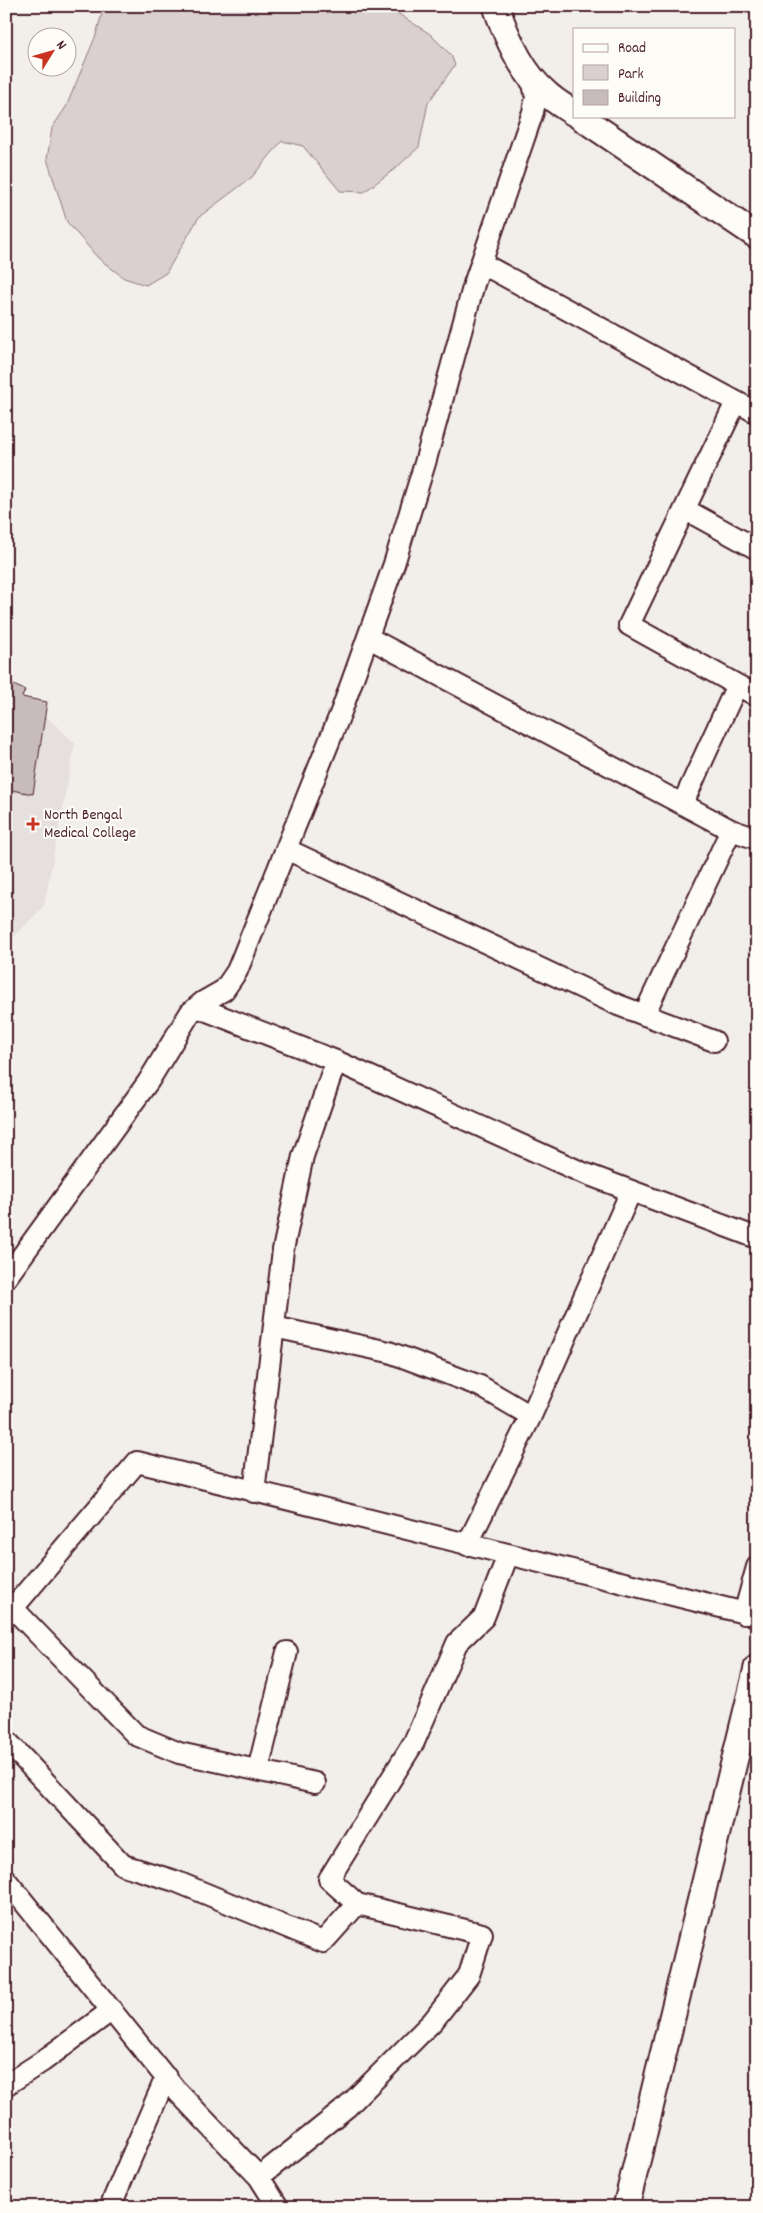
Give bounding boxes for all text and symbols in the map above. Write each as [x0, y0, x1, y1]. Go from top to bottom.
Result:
north arrow [28, 28, 78, 78]
legend [573, 28, 736, 118]
text: N [51, 37, 71, 54]
text: Road [618, 38, 646, 60]
text: Park [618, 64, 644, 86]
text: Building [618, 88, 661, 110]
place label: North Bengal Medical College [44, 804, 136, 845]
marker: North Bengal Medical College [26, 817, 40, 831]

